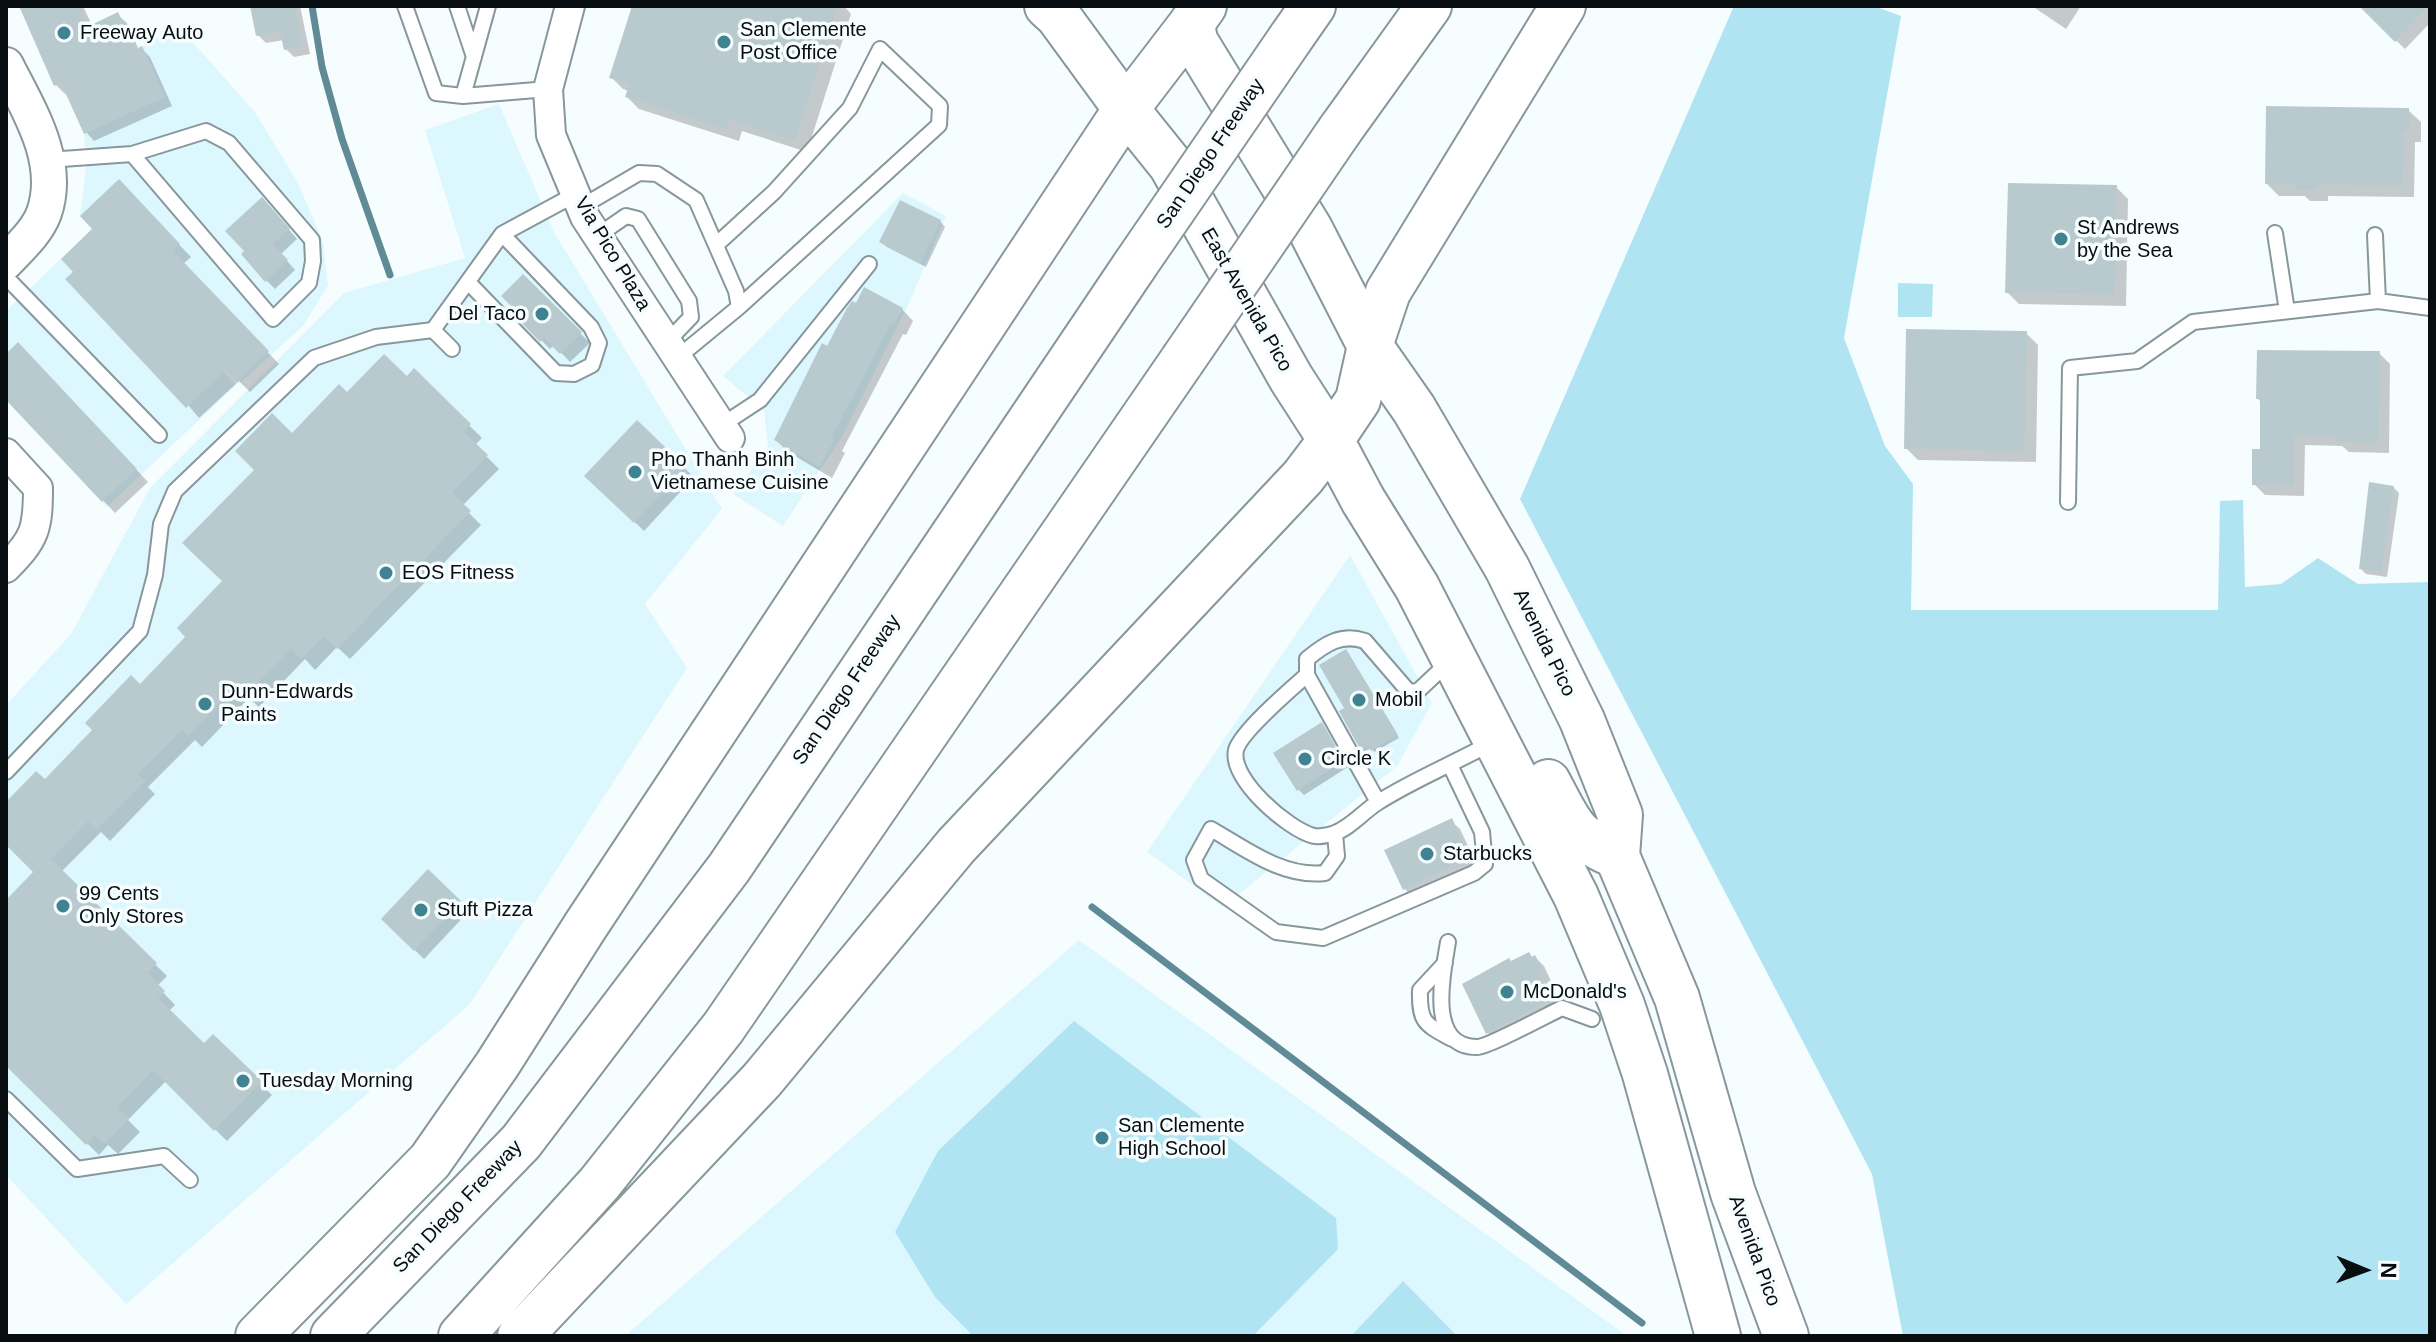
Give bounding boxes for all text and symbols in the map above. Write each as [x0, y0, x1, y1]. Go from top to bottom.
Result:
place label: San Clemente Post Office [740, 18, 867, 65]
place label: Freeway Auto [80, 21, 203, 45]
marker: Freeway Auto [55, 24, 73, 42]
marker: San Clemente Post Office [715, 33, 733, 51]
street label: San Diego Freeway [1152, 74, 1270, 234]
street label: Via Pico Plaza [569, 193, 655, 315]
place label: St Andrews by the Sea [2077, 216, 2179, 263]
street label: East Avenida Pico [1195, 224, 1297, 376]
marker: St Andrews by the Sea [2052, 230, 2070, 248]
place label: Del Taco [448, 302, 526, 326]
marker: Del Taco [533, 305, 551, 323]
place label: Pho Thanh Binh Vietnamese Cuisine [651, 448, 829, 495]
marker: Pho Thanh Binh Vietnamese Cuisine [626, 463, 644, 481]
place label: EOS Fitness [402, 561, 514, 585]
marker: EOS Fitness [377, 564, 395, 582]
street label: Avenida Pico [1508, 585, 1580, 701]
street label: San Diego Freeway [788, 610, 906, 770]
place label: Dunn-Edwards Paints [221, 680, 353, 727]
place label: Mobil [1375, 688, 1423, 712]
marker: Mobil [1350, 691, 1368, 709]
marker: Dunn-Edwards Paints [196, 695, 214, 713]
place label: Circle K [1321, 747, 1391, 771]
marker: Circle K [1296, 750, 1314, 768]
place label: Starbucks [1443, 842, 1532, 866]
marker: Starbucks [1418, 845, 1436, 863]
place label: 99 Cents Only Stores [79, 882, 183, 929]
marker: 99 Cents Only Stores [54, 897, 72, 915]
place label: Stuft Pizza [437, 898, 533, 922]
marker: Stuft Pizza [412, 901, 430, 919]
place label: McDonald's [1523, 980, 1627, 1004]
marker: McDonald's [1498, 983, 1516, 1001]
place label: Tuesday Morning [259, 1069, 413, 1093]
marker: Tuesday Morning [234, 1072, 252, 1090]
place label: San Clemente High School [1118, 1114, 1245, 1161]
marker: San Clemente High School [1093, 1129, 1111, 1147]
street label: San Diego Freeway [388, 1135, 528, 1279]
street label: Avenida Pico [1723, 1192, 1785, 1310]
north arrow [2324, 1230, 2404, 1310]
text: N [2376, 1262, 2401, 1279]

